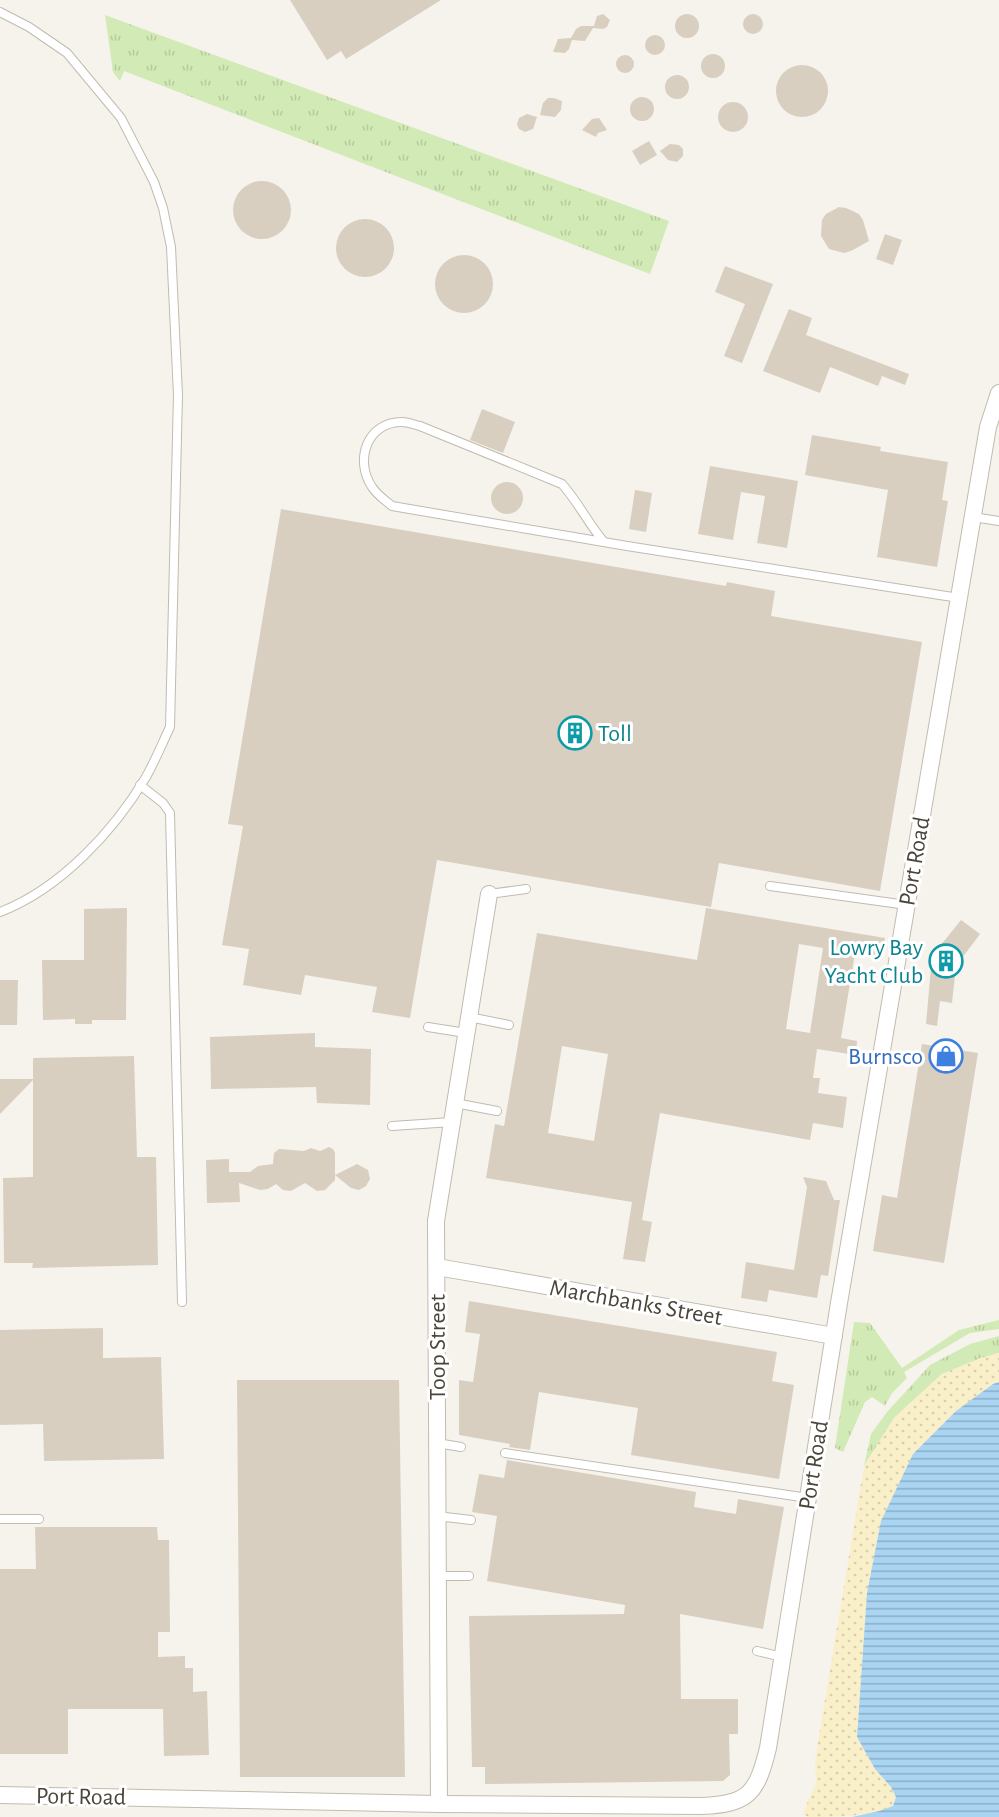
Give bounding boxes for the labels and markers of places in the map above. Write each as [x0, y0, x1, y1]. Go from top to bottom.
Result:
building icon: Toll [557, 715, 593, 751]
place label: Toll [598, 722, 632, 746]
place label: Lowry Bay Yacht Club [824, 936, 923, 988]
building icon: Lowry Bay Yacht Club [928, 943, 964, 979]
shop icon: Burnsco [928, 1038, 964, 1074]
place label: Burnsco [848, 1045, 923, 1069]

